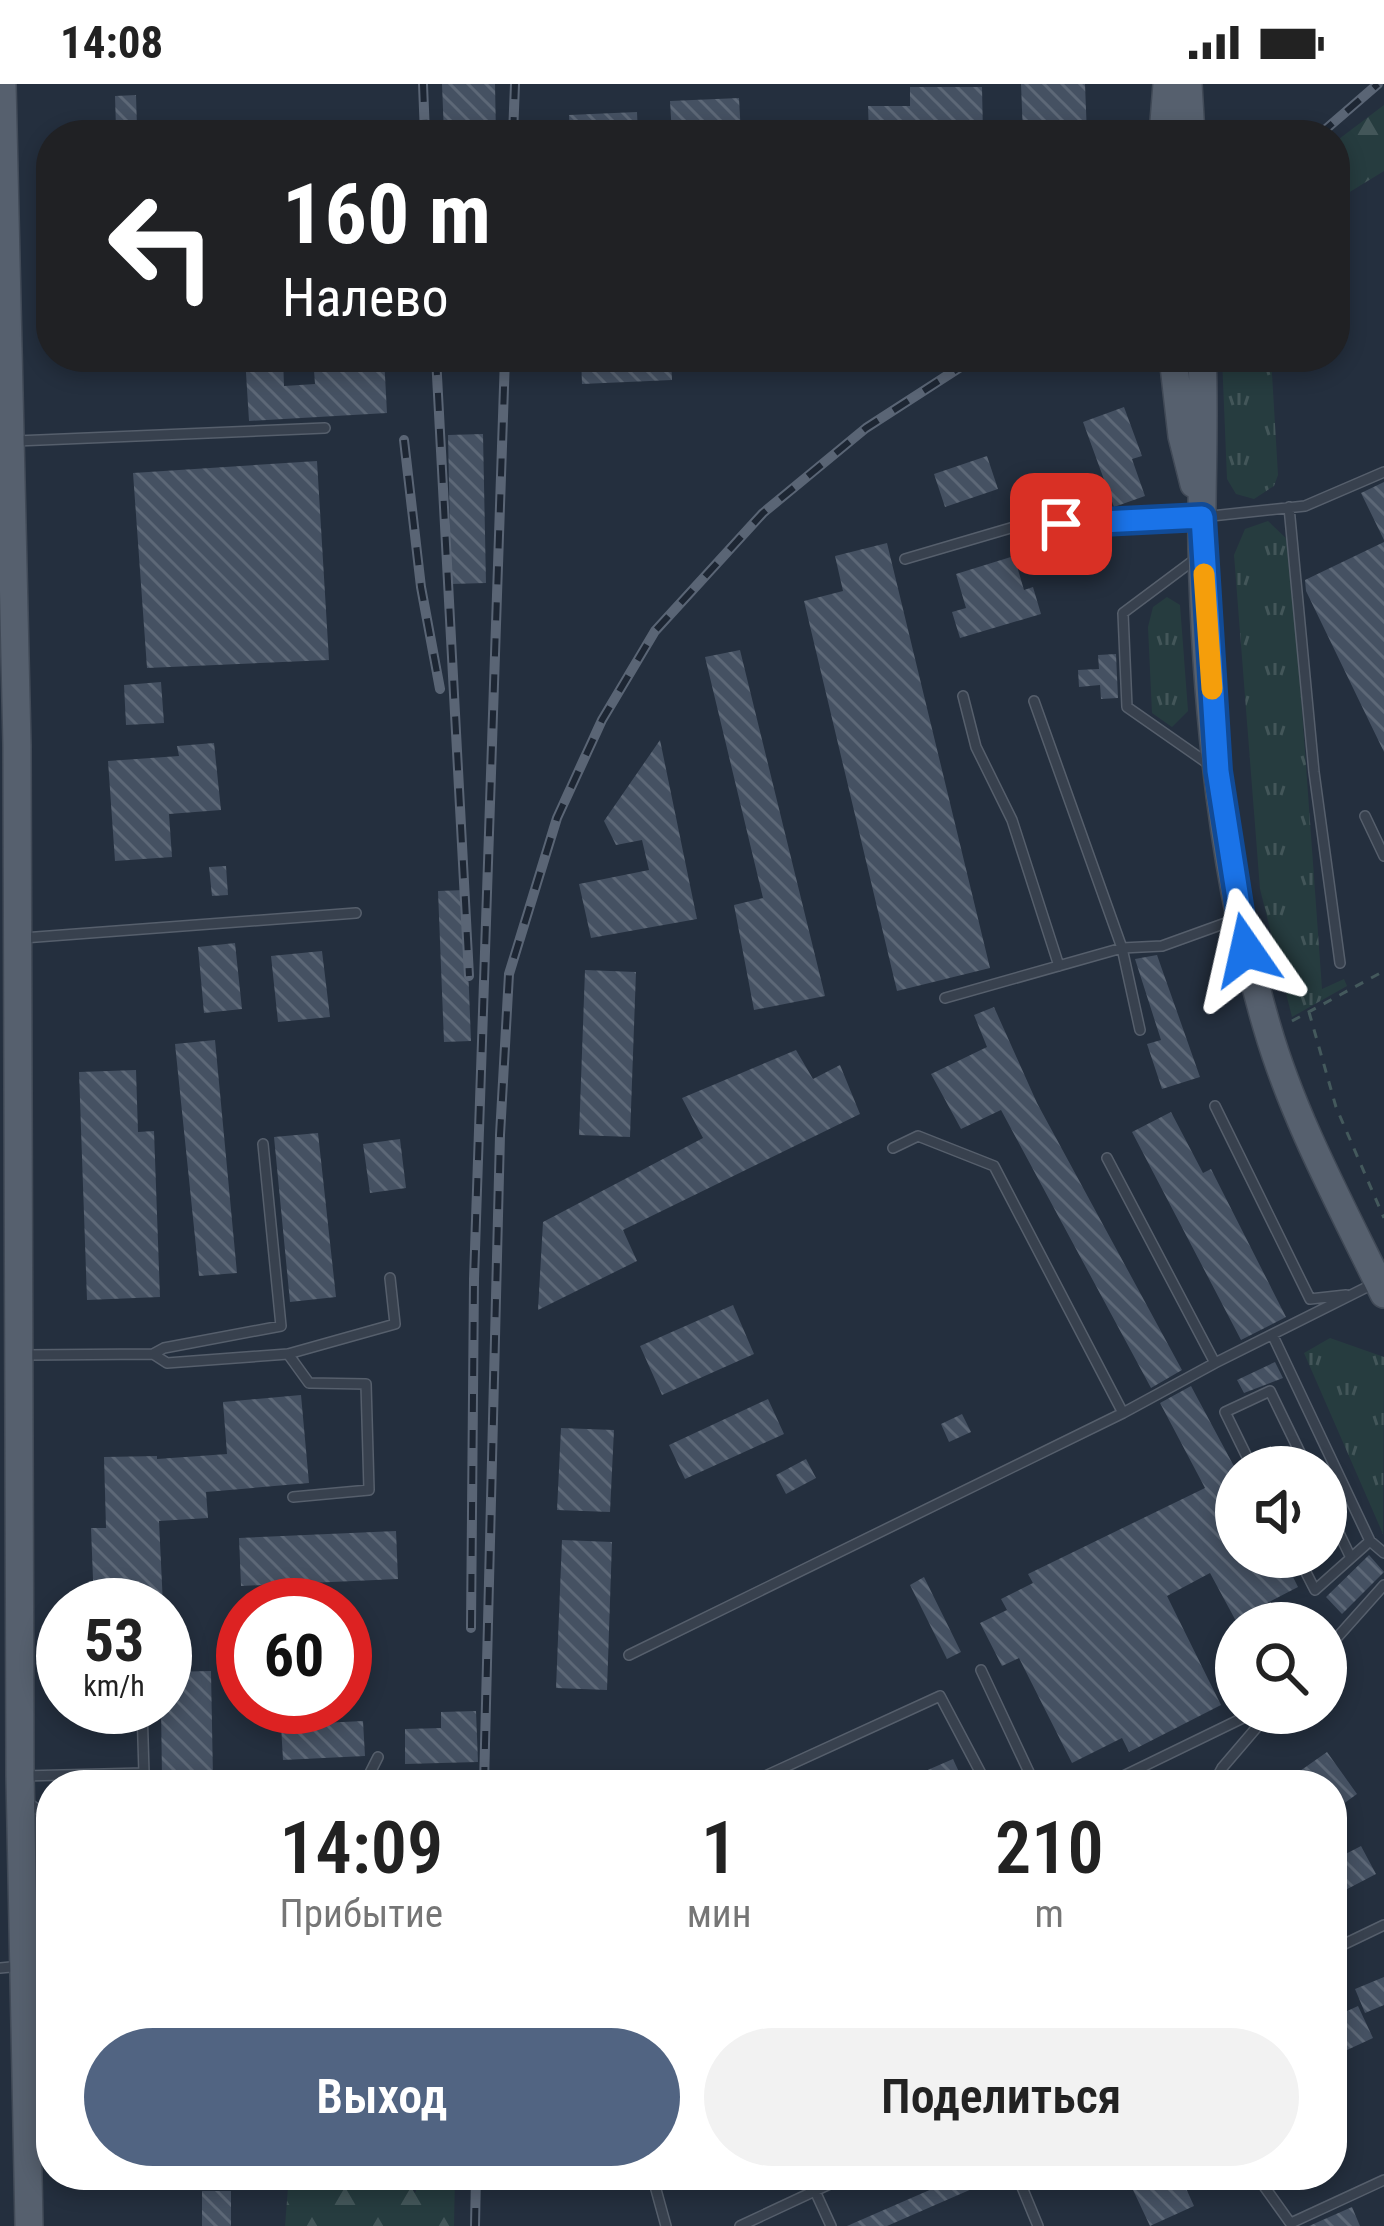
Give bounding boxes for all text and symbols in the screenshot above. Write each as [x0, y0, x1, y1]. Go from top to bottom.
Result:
text: 14:08 [60, 16, 163, 69]
text: 160 m [282, 165, 491, 264]
icon: left [84, 168, 240, 324]
text: Налево [282, 266, 449, 329]
pin [1010, 473, 1112, 575]
icon: arrive [1028, 491, 1094, 557]
position arrow [1183, 887, 1309, 1013]
map controls [1215, 1446, 1347, 1734]
button: sound [1215, 1446, 1347, 1578]
speed limit sign: 60 [216, 1578, 372, 1734]
button: search [1215, 1602, 1347, 1734]
text: 53 [84, 1605, 144, 1676]
text: km/h [83, 1668, 145, 1703]
text: 14:09 [279, 1806, 443, 1891]
text: 1 [701, 1806, 737, 1891]
text: 210 [995, 1806, 1104, 1891]
text: Прибытие [280, 1891, 443, 1937]
text: мин [687, 1891, 752, 1937]
text: m [1035, 1891, 1064, 1937]
button: Выход [84, 2028, 680, 2166]
button: Поделиться [704, 2028, 1299, 2166]

